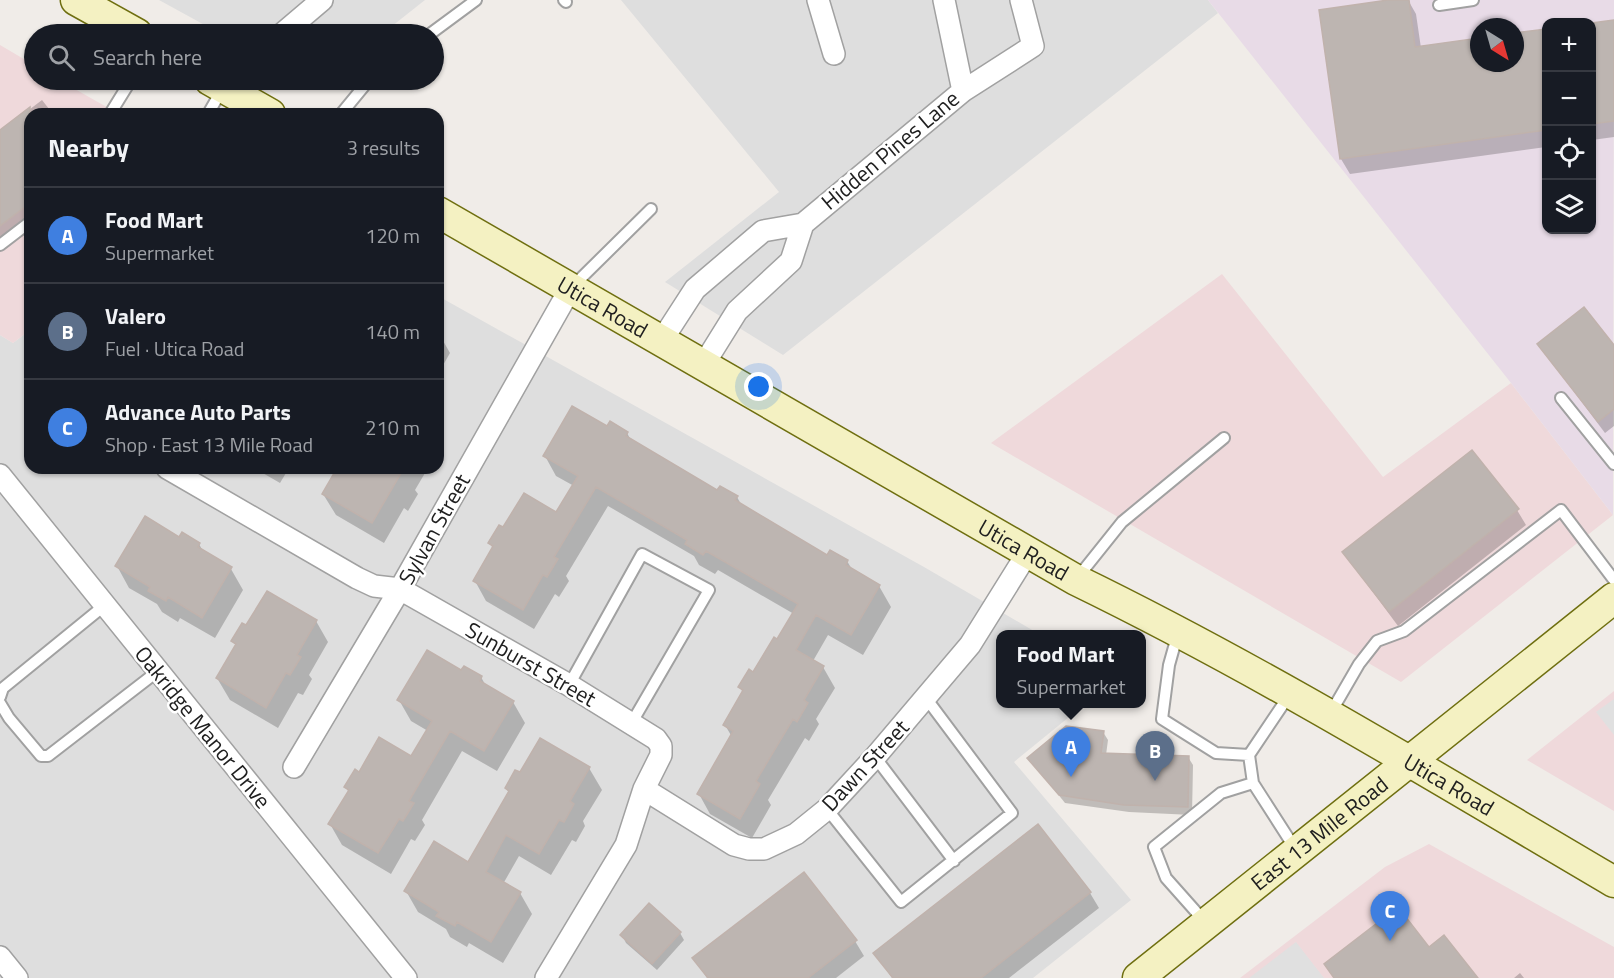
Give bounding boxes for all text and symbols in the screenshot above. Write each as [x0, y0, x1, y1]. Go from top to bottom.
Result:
north arrow [1470, 18, 1524, 72]
map controls [1542, 18, 1596, 234]
button: + [1542, 18, 1596, 72]
search box [24, 24, 444, 90]
text: Search here [93, 40, 202, 74]
icon: search [45, 41, 78, 74]
button: − [1542, 72, 1596, 126]
street label: Hidden Pines Lane [814, 82, 966, 218]
button: locate [1542, 126, 1596, 180]
text: Nearby [48, 128, 129, 167]
text: 3 results [347, 132, 420, 163]
button: layers [1542, 180, 1596, 234]
text: Food Mart [105, 203, 203, 237]
text: A [61, 220, 74, 251]
text: 120 m [365, 220, 420, 251]
text: Supermarket [105, 237, 214, 268]
street label: Utica Road [551, 267, 654, 347]
text: Valero [105, 299, 166, 333]
text: B [61, 316, 74, 347]
text: 140 m [365, 316, 420, 347]
text: Fuel · Utica Road [105, 333, 244, 364]
your location [744, 372, 773, 401]
text: Advance Auto Parts [105, 395, 291, 429]
text: C [62, 412, 73, 443]
text: 210 m [365, 412, 420, 443]
text: Shop · East 13 Mile Road [105, 429, 313, 460]
street label: Sylvan Street [390, 467, 479, 591]
street label: Utica Road [972, 510, 1075, 589]
street label: Sunburst Street [459, 613, 603, 715]
popup [996, 630, 1146, 708]
text: Food Mart [1016, 637, 1114, 671]
street label: Oakridge Manor Drive [127, 638, 279, 816]
text: Supermarket [1016, 671, 1126, 702]
street label: Dawn Street [813, 711, 917, 819]
pin: A [1052, 728, 1090, 777]
pin: B [1136, 732, 1174, 781]
street label: Utica Road [1397, 745, 1501, 825]
street label: East 13 Mile Road [1243, 768, 1395, 899]
pin: C [1370, 892, 1410, 941]

